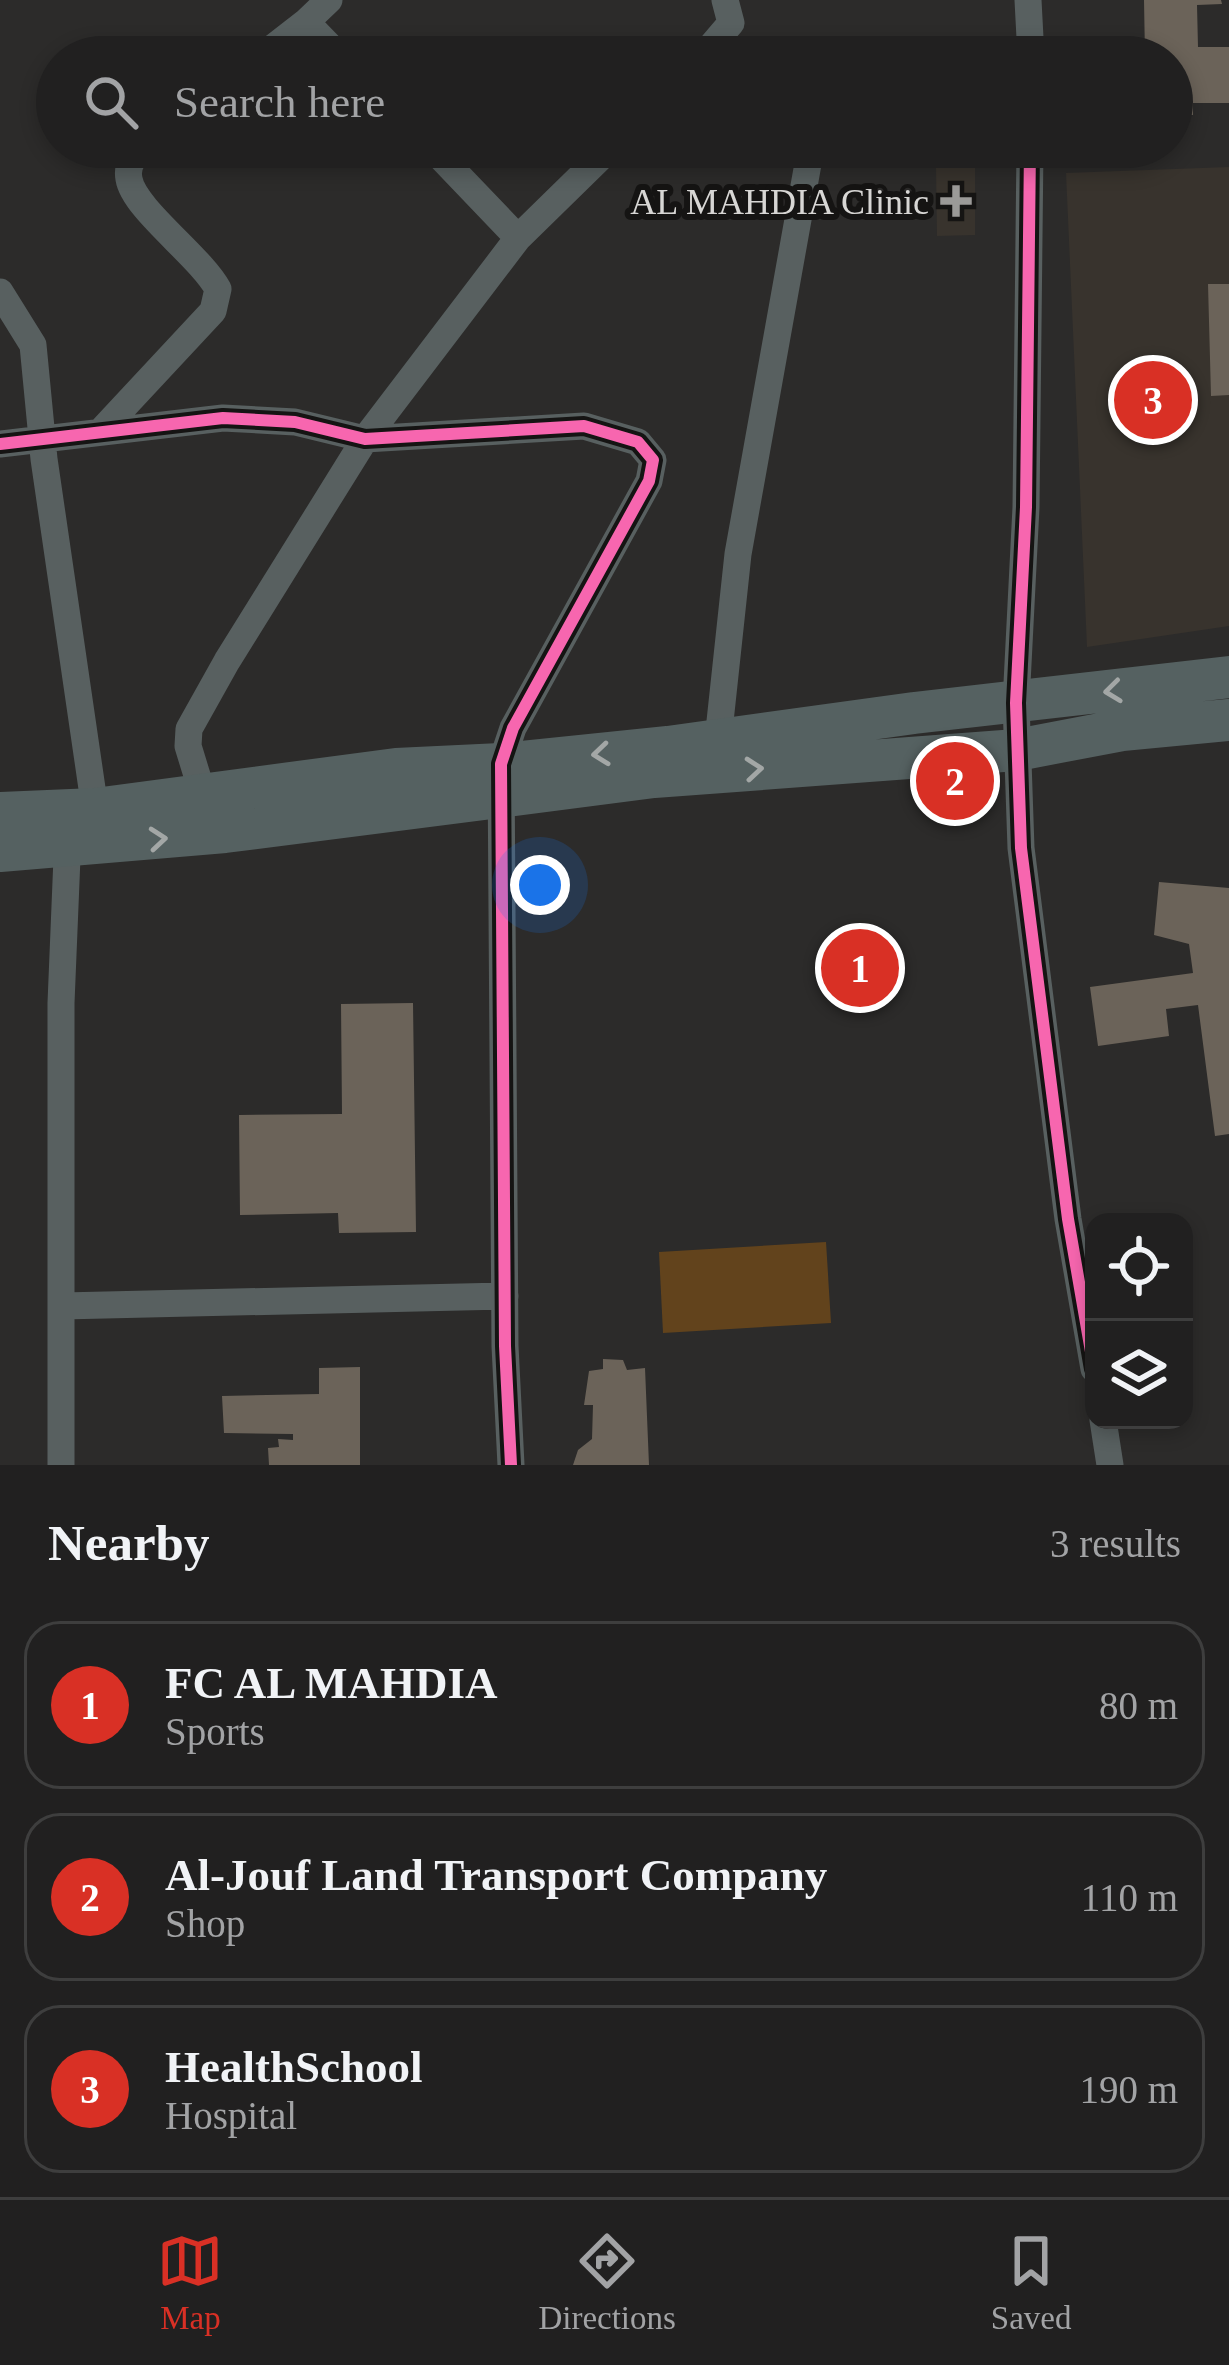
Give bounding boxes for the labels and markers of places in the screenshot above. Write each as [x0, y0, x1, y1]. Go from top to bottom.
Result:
place label: AL MAHDIA Clinic [630, 182, 929, 222]
marker: AL MAHDIA Clinic [940, 185, 972, 217]
pin: 3 [1114, 355, 1192, 445]
pin: 2 [916, 736, 994, 826]
pin: 1 [821, 923, 899, 1013]

